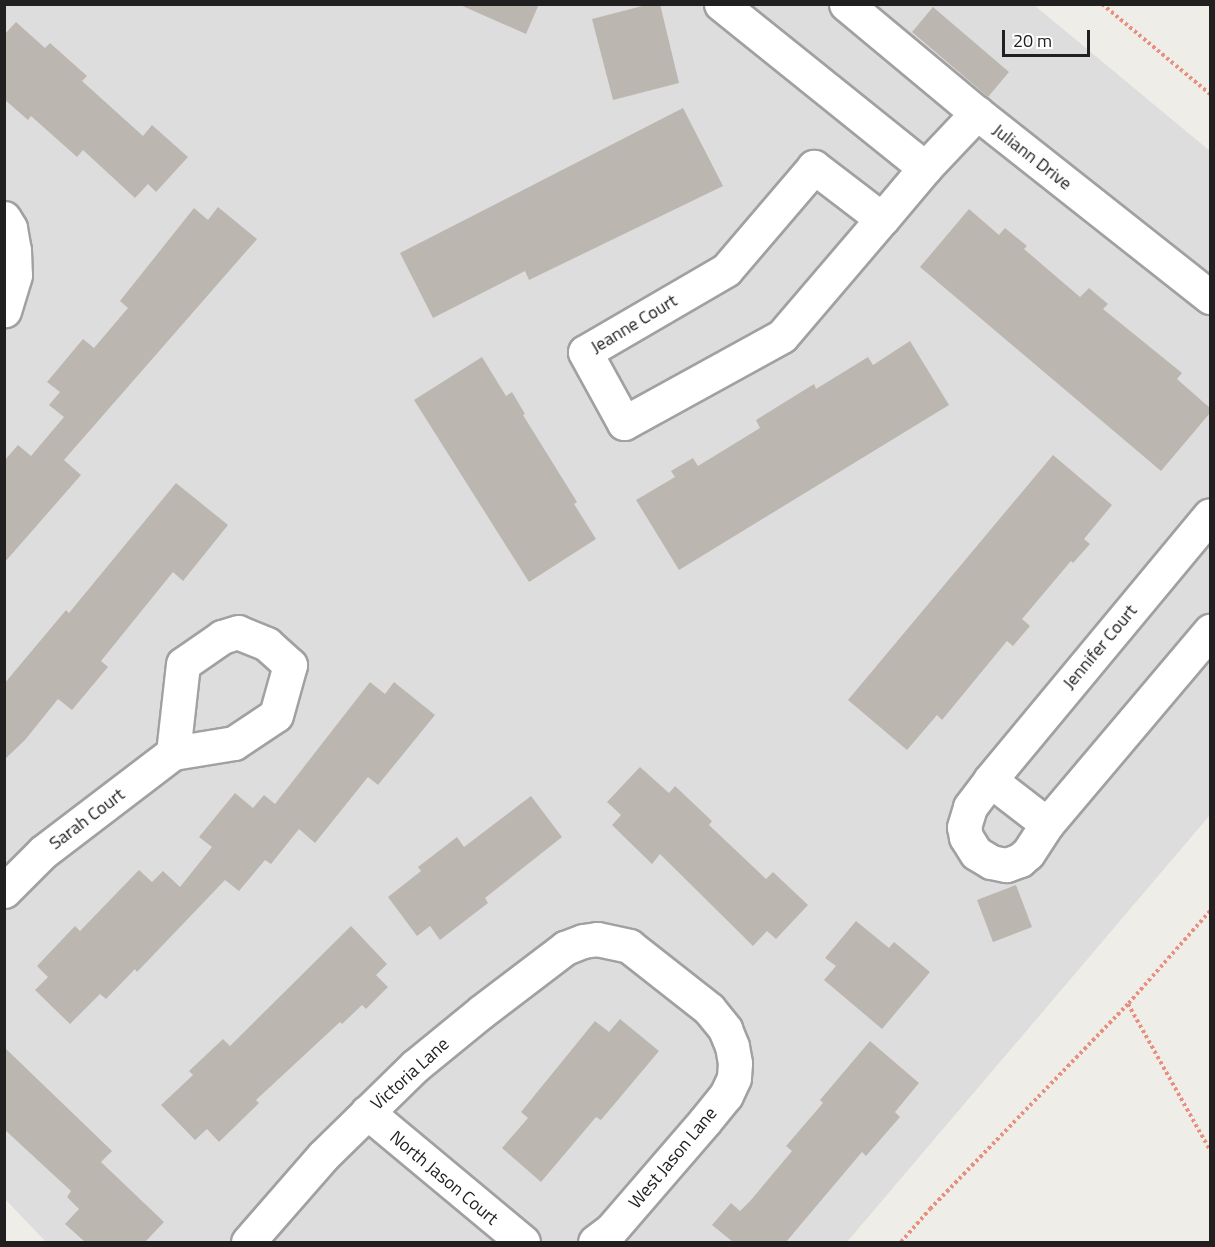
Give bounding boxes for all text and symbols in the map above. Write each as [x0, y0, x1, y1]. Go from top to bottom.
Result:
scale bar [1005, 18, 1094, 56]
text: 20 m [1013, 27, 1052, 54]
street label: Juliann Drive [988, 119, 1076, 195]
street label: Jeanne Court [587, 290, 681, 358]
street label: Jennifer Court [1058, 600, 1142, 694]
street label: Sarah Court [45, 784, 129, 854]
street label: Victoria Lane [366, 1033, 454, 1115]
street label: West Jason Lane [624, 1103, 722, 1213]
street label: North Jason Court [385, 1126, 503, 1230]

